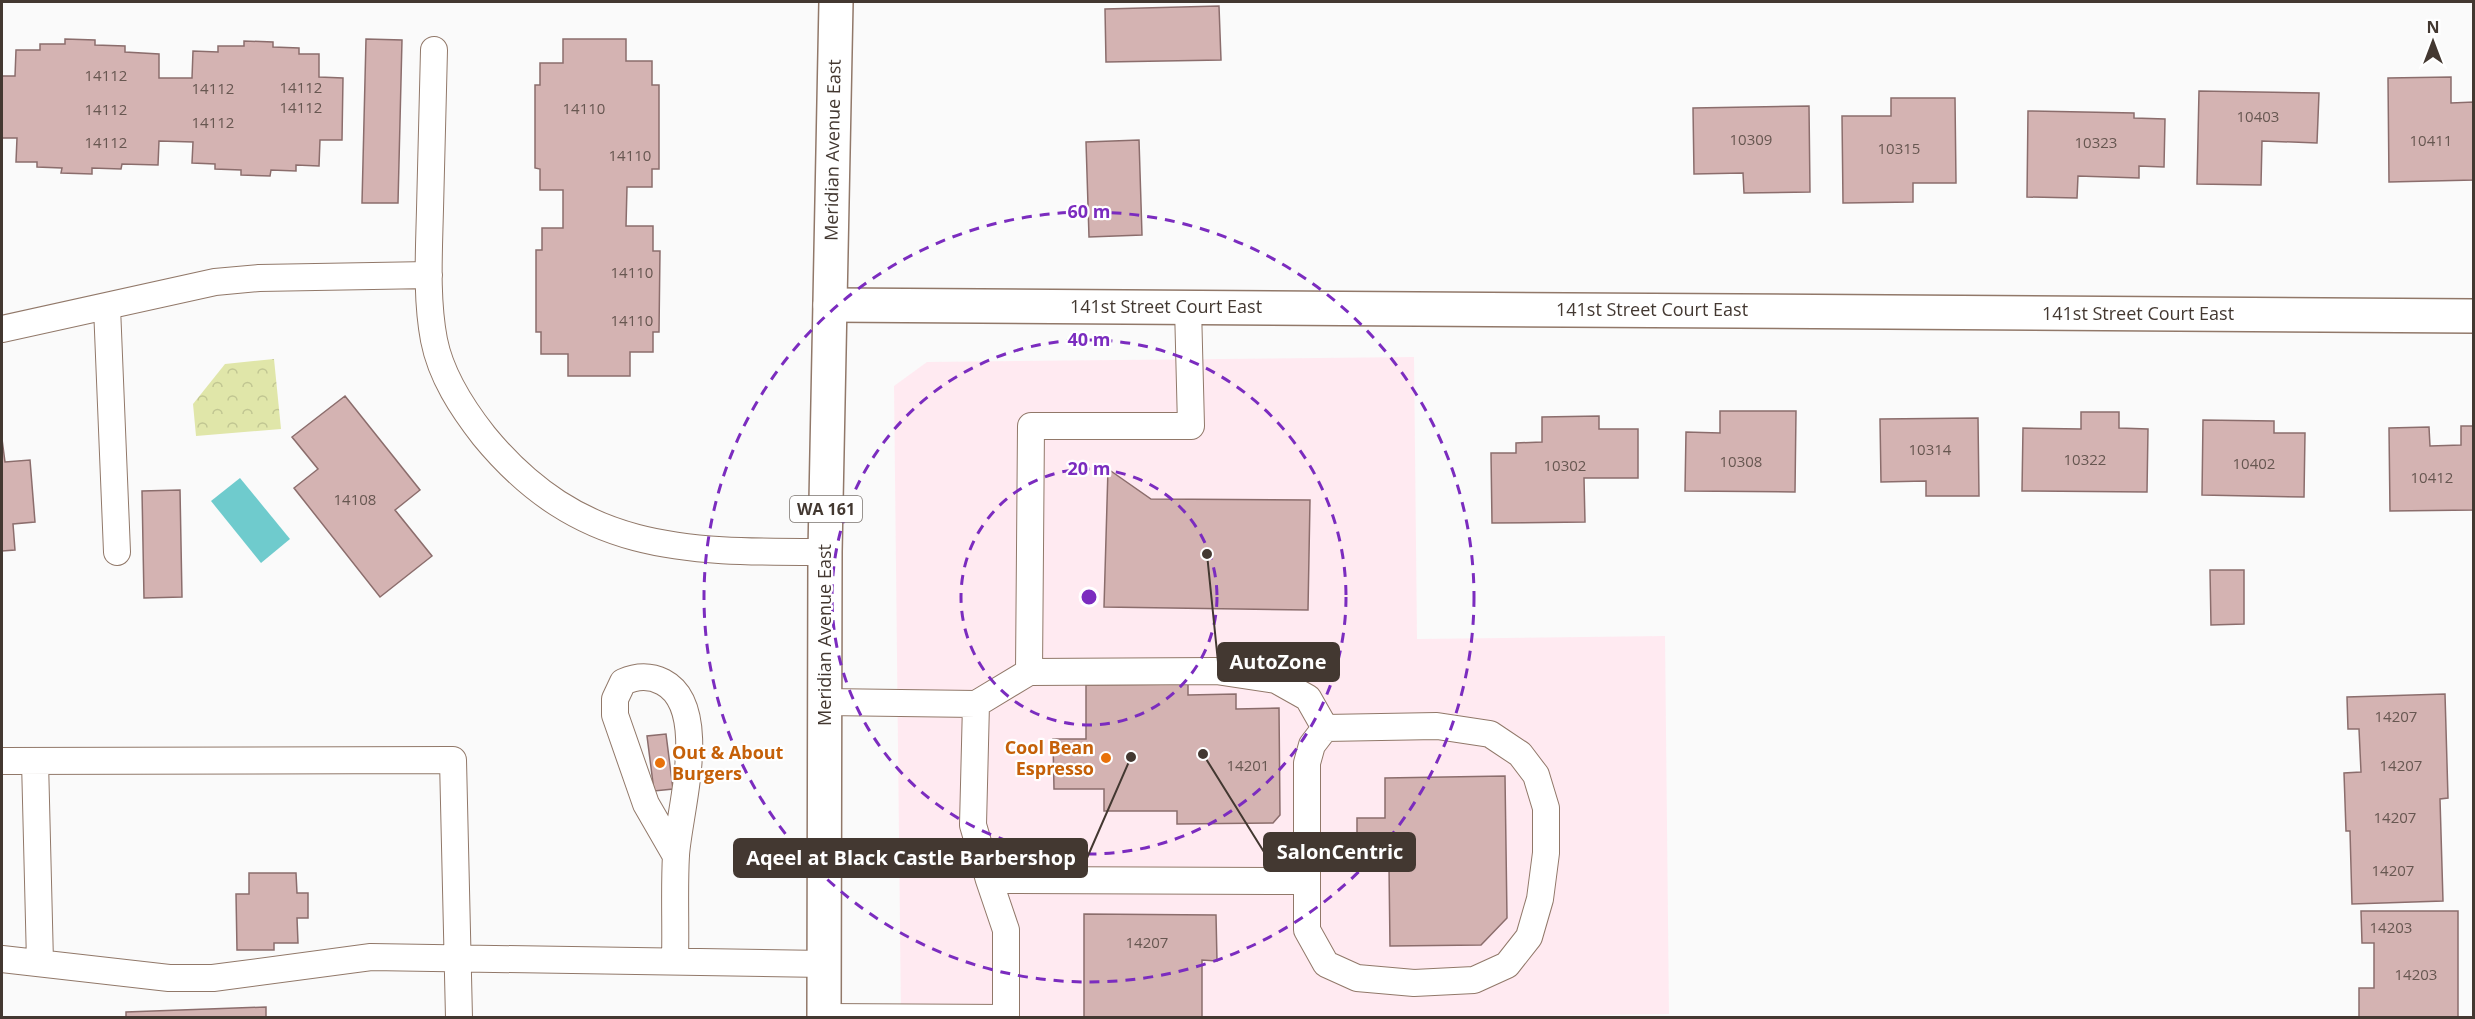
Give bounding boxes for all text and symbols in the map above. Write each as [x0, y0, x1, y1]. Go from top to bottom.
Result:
north arrow [2403, 12, 2463, 72]
text: N [2426, 16, 2440, 38]
street label: Meridian Avenue East [818, 59, 846, 241]
house number: 14112 [85, 65, 127, 85]
house number: 14112 [280, 77, 322, 97]
house number: 14112 [192, 78, 234, 98]
house number: 14112 [280, 97, 322, 117]
house number: 14110 [563, 98, 605, 118]
house number: 14112 [85, 99, 127, 119]
house number: 10403 [2237, 106, 2279, 126]
house number: 14112 [192, 112, 234, 132]
house number: 10309 [1730, 129, 1772, 149]
house number: 10411 [2410, 130, 2452, 150]
house number: 14112 [85, 132, 127, 152]
house number: 10323 [2075, 132, 2117, 152]
house number: 10315 [1878, 138, 1920, 158]
house number: 14110 [609, 145, 651, 165]
text: 60 m [1068, 199, 1110, 223]
house number: 14110 [611, 262, 653, 282]
street label: 141st Street Court East [1070, 294, 1262, 318]
street label: 141st Street Court East [1556, 297, 1748, 321]
street label: 141st Street Court East [2042, 301, 2234, 325]
house number: 14110 [611, 310, 653, 330]
text: 40 m [1068, 327, 1110, 351]
house number: 10314 [1909, 439, 1952, 459]
house number: 10322 [2064, 449, 2106, 469]
house number: 10308 [1720, 451, 1762, 471]
house number: 10402 [2233, 453, 2275, 473]
house number: 10302 [1544, 455, 1586, 475]
text: 20 m [1068, 456, 1110, 480]
house number: 10412 [2411, 467, 2453, 487]
house number: 14108 [334, 489, 376, 509]
road number: WA 161 [790, 496, 862, 522]
street label: Meridian Avenue East [812, 544, 836, 726]
centre of rings [1079, 587, 1099, 607]
callout: AutoZone [1218, 643, 1339, 681]
text: AutoZone [1230, 648, 1326, 675]
house number: 14207 [2375, 706, 2417, 726]
place label: Cool Bean Espresso [1005, 735, 1094, 780]
place label: Out & About Burgers [672, 740, 784, 785]
marker: Cool Bean Espresso [1099, 751, 1113, 765]
house number: 14201 [1227, 755, 1269, 775]
house number: 14207 [2380, 755, 2422, 775]
marker: Out & About Burgers [653, 756, 667, 770]
house number: 14207 [2374, 807, 2416, 827]
callout: SalonCentric [1264, 833, 1415, 871]
text: SalonCentric [1277, 838, 1403, 865]
callout: Aqeel at Black Castle Barbershop [734, 839, 1087, 877]
text: Aqeel at Black Castle Barbershop [746, 844, 1076, 871]
house number: 14207 [2372, 860, 2414, 880]
house number: 14203 [2370, 917, 2412, 937]
house number: 14207 [1126, 932, 1168, 952]
house number: 14203 [2395, 964, 2437, 984]

